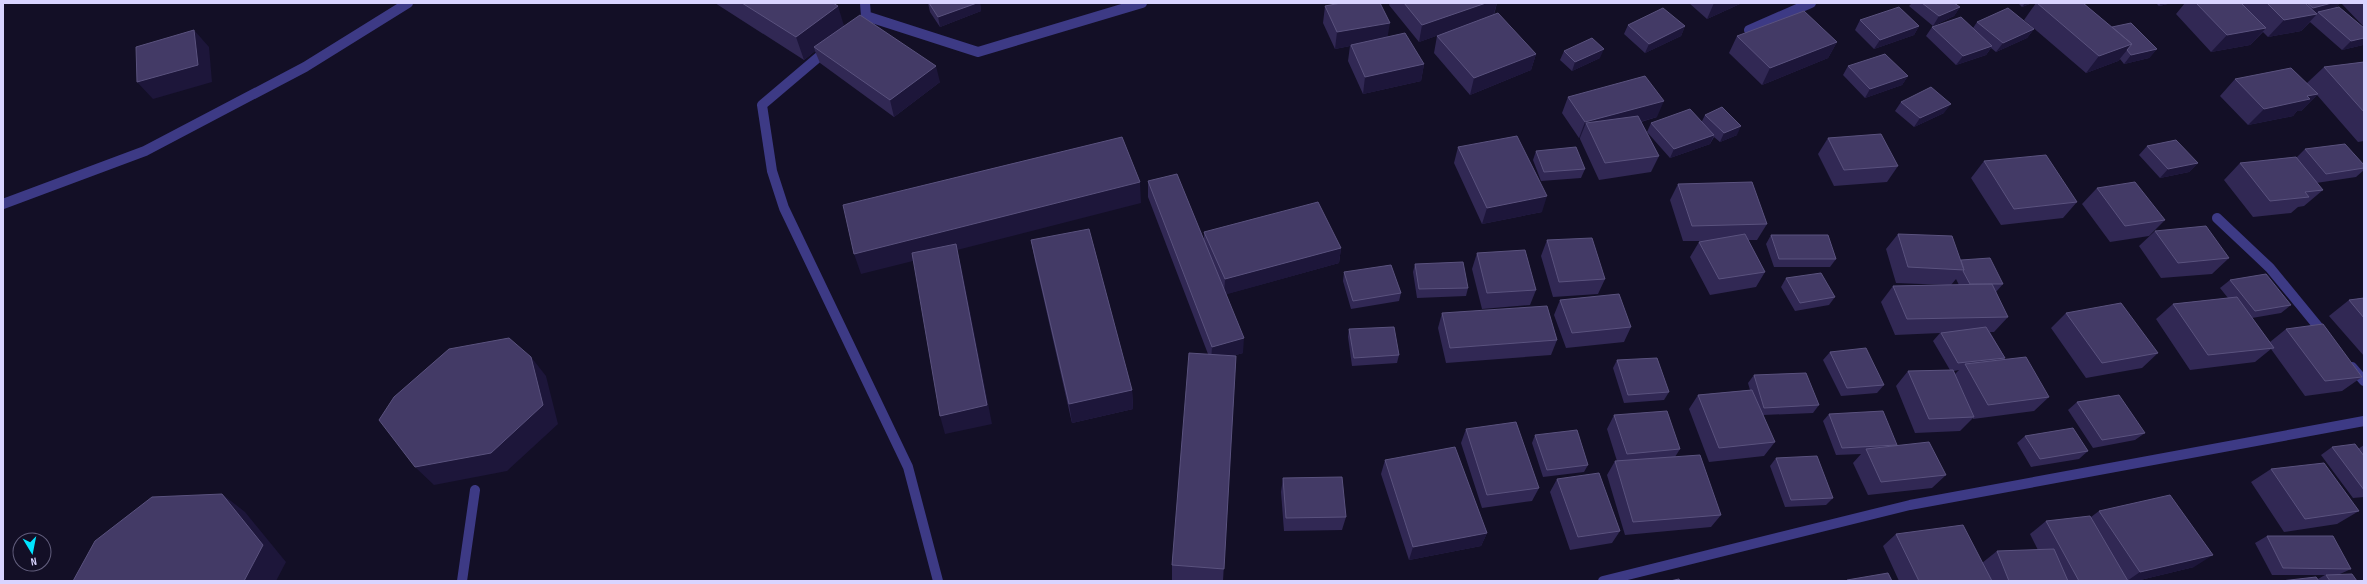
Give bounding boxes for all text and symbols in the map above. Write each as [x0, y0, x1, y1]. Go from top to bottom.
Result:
north arrow [12, 532, 52, 572]
text: N [30, 554, 38, 568]

